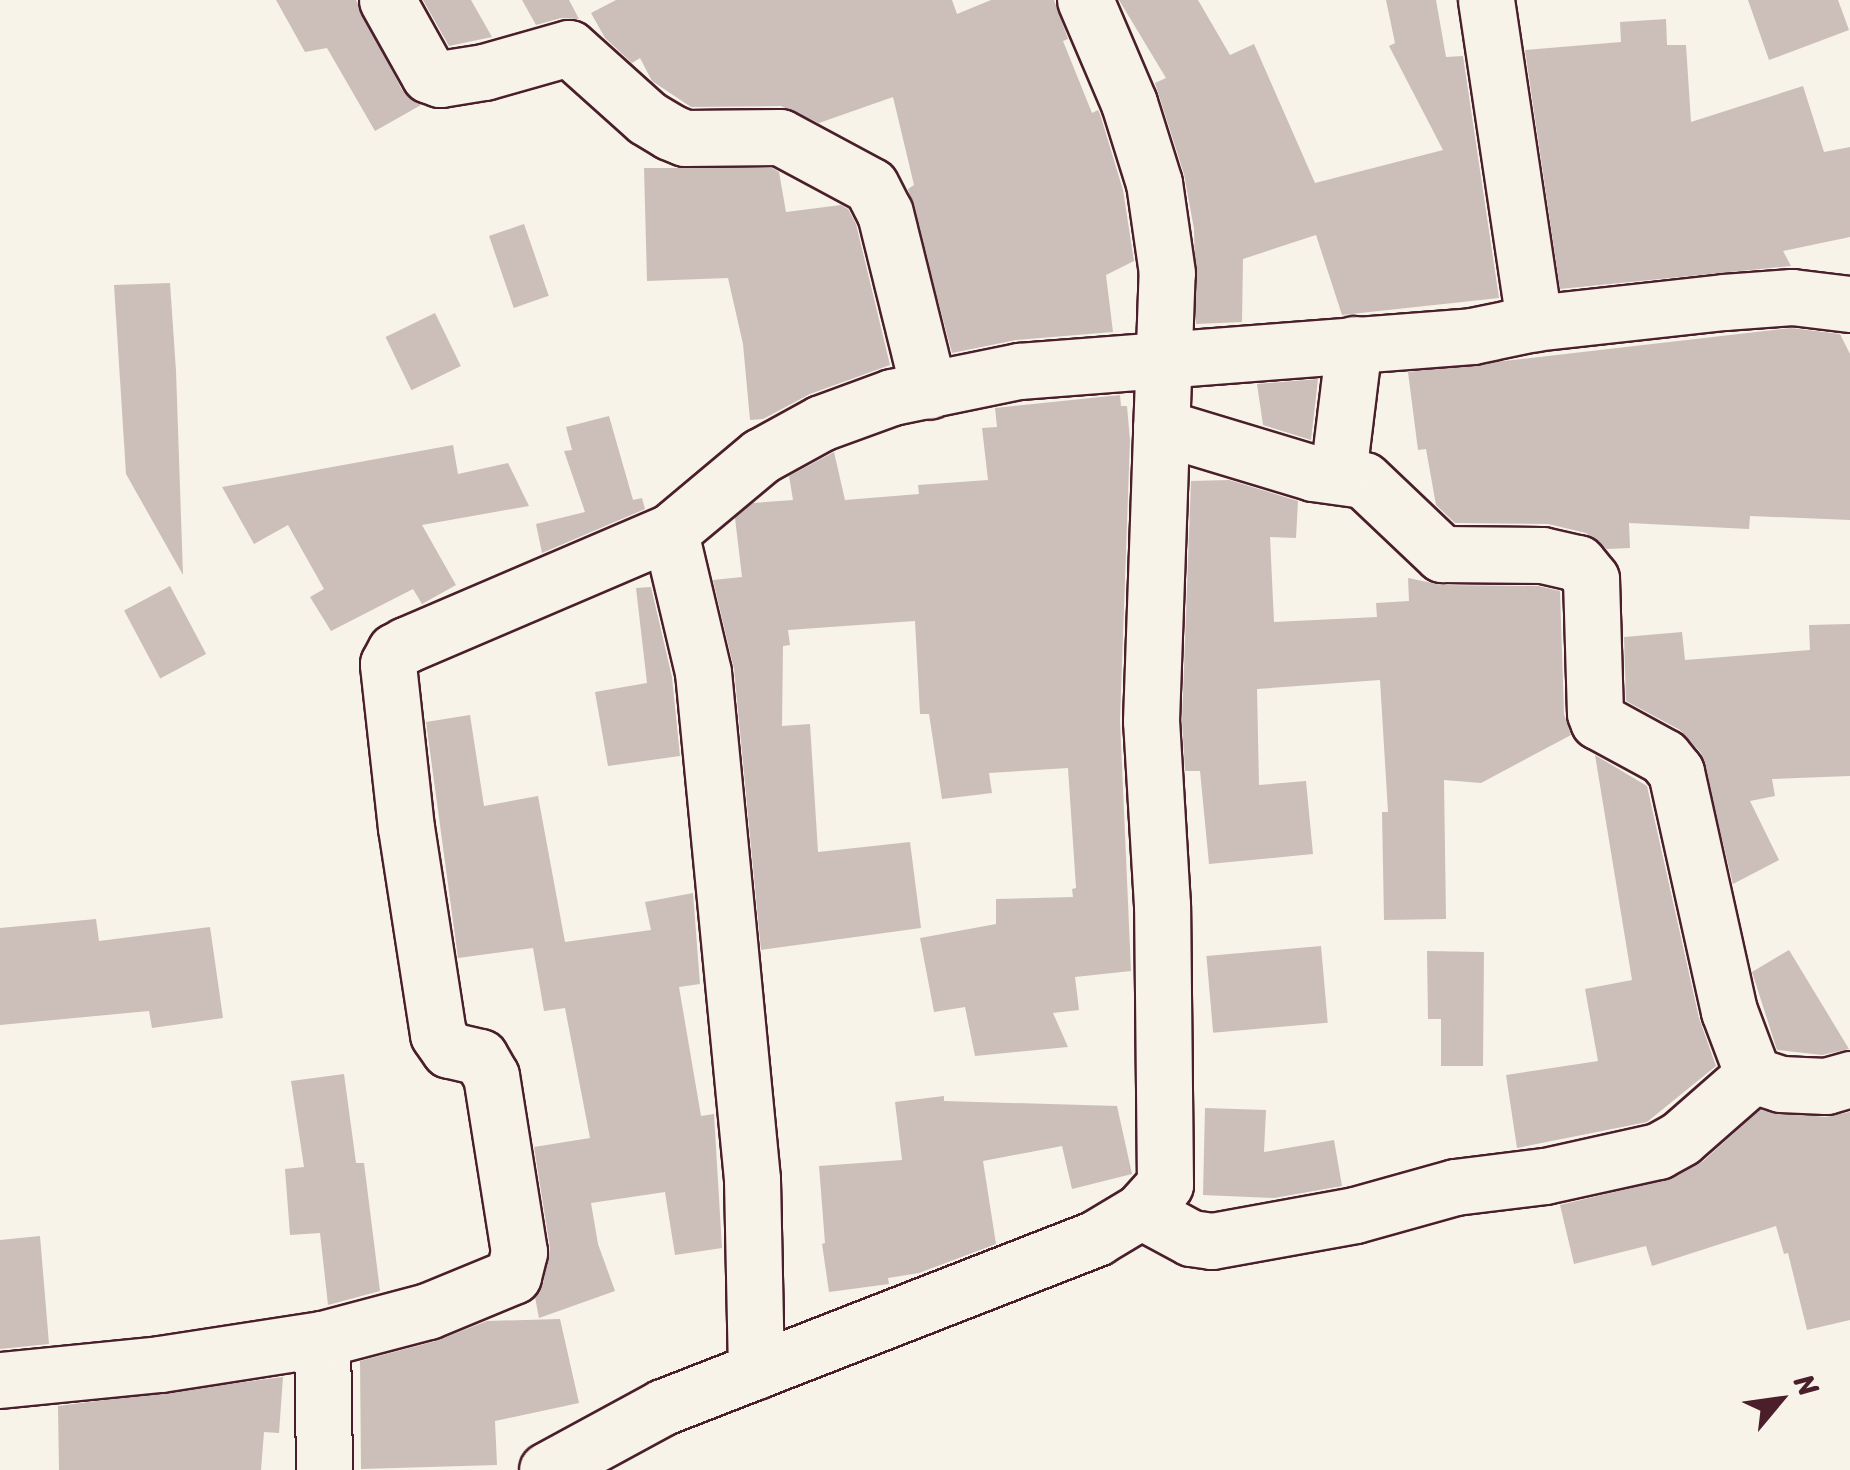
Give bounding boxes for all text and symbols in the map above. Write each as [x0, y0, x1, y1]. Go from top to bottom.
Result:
north arrow [1730, 1350, 1830, 1450]
text: N [1781, 1365, 1833, 1406]

